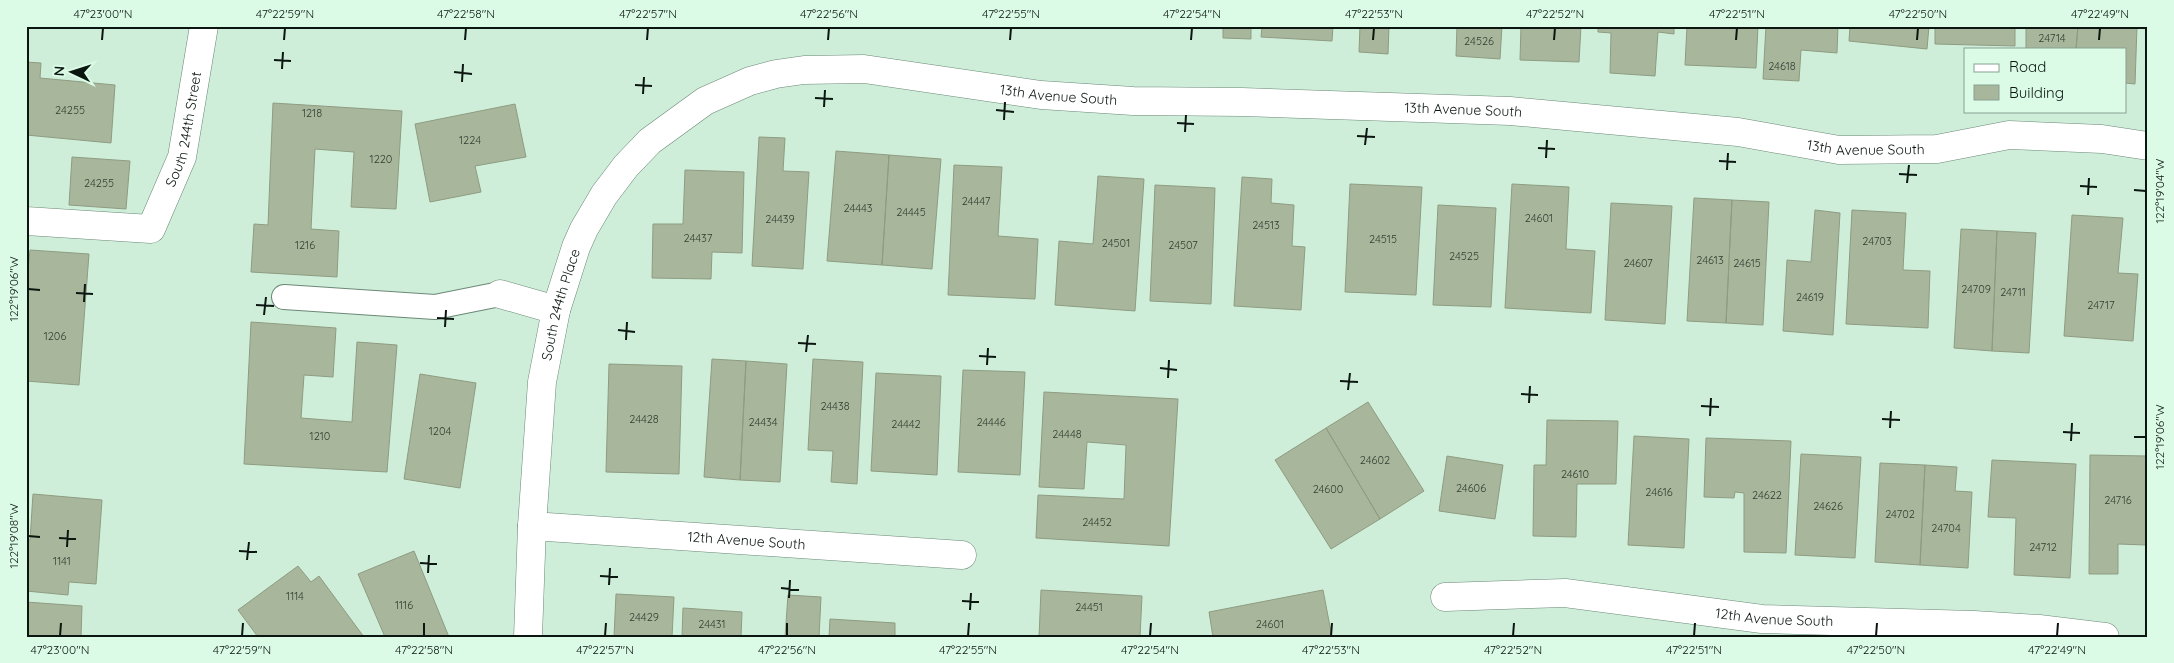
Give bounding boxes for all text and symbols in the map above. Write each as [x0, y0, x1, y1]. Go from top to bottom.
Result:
text: 47°23'00"N [74, 6, 132, 21]
text: 47°22'59"N [256, 6, 314, 21]
text: 47°22'58"N [437, 6, 495, 21]
text: 47°22'57"N [619, 6, 677, 21]
text: 47°22'56"N [800, 6, 858, 21]
text: 47°22'55"N [982, 6, 1040, 21]
text: 47°22'54"N [1163, 6, 1221, 21]
text: 47°22'53"N [1345, 6, 1403, 21]
text: 47°22'52"N [1526, 6, 1584, 21]
text: 47°22'51"N [1709, 6, 1765, 21]
text: 47°22'50"N [1889, 6, 1947, 21]
text: 47°22'49"N [2071, 6, 2129, 21]
house number: 24714 [2038, 31, 2066, 45]
house number: 24526 [1464, 34, 1494, 48]
north arrow [48, 48, 98, 98]
legend [1964, 48, 2126, 112]
text: Road [2009, 57, 2046, 76]
house number: 24618 [1768, 59, 1796, 73]
text: N [50, 65, 68, 77]
street label: South 244th Street [161, 70, 205, 190]
street label: 13th Avenue South [999, 80, 1118, 109]
text: Building [2009, 83, 2064, 102]
street label: 13th Avenue South [1404, 98, 1523, 121]
house number: 24255 [55, 103, 85, 117]
house number: 1218 [302, 106, 322, 120]
house number: 1224 [459, 133, 481, 147]
street label: 13th Avenue South [1806, 135, 1925, 159]
house number: 1220 [370, 152, 392, 166]
text: 122°19'04"W [2152, 158, 2167, 223]
house number: 24255 [84, 176, 114, 190]
house number: 24447 [962, 194, 991, 208]
house number: 24443 [843, 201, 873, 215]
house number: 24445 [896, 205, 926, 219]
house number: 24601 [1525, 211, 1553, 225]
house number: 24439 [765, 212, 795, 226]
house number: 24513 [1252, 218, 1280, 232]
house number: 24437 [684, 231, 713, 245]
house number: 24515 [1369, 232, 1397, 246]
house number: 24703 [1862, 234, 1892, 248]
house number: 24501 [1102, 236, 1130, 250]
house number: 1216 [295, 238, 315, 252]
house number: 24507 [1168, 238, 1198, 252]
street label: South 244th Place [537, 246, 584, 362]
house number: 24525 [1449, 249, 1479, 263]
house number: 24613 [1696, 253, 1724, 267]
text: 122°19'06"W [6, 256, 21, 321]
house number: 24607 [1623, 256, 1653, 270]
house number: 24615 [1733, 256, 1761, 270]
house number: 24709 [1961, 282, 1991, 296]
house number: 24711 [2000, 285, 2026, 299]
house number: 24619 [1796, 290, 1824, 304]
house number: 24717 [2087, 298, 2115, 312]
house number: 1206 [44, 329, 66, 343]
house number: 24438 [820, 399, 850, 413]
text: 122°19'06"W [2152, 404, 2167, 469]
house number: 24428 [629, 412, 659, 426]
house number: 24434 [748, 415, 778, 429]
house number: 24446 [976, 415, 1006, 429]
house number: 24442 [891, 417, 921, 431]
house number: 1204 [429, 424, 451, 438]
house number: 24448 [1052, 427, 1082, 441]
house number: 1210 [310, 429, 330, 443]
house number: 24602 [1360, 453, 1390, 467]
house number: 24610 [1561, 467, 1589, 481]
house number: 24606 [1456, 481, 1486, 495]
house number: 24600 [1313, 482, 1343, 496]
house number: 24616 [1645, 485, 1673, 499]
house number: 24622 [1752, 488, 1782, 502]
house number: 24716 [2104, 493, 2132, 507]
house number: 24626 [1813, 499, 1843, 513]
text: 122°19'08"W [6, 503, 21, 568]
house number: 24702 [1885, 507, 1915, 521]
house number: 24452 [1082, 515, 1112, 529]
house number: 24704 [1931, 521, 1961, 535]
street label: 12th Avenue South [687, 528, 806, 553]
house number: 24712 [2029, 540, 2057, 554]
house number: 1141 [53, 554, 71, 568]
house number: 1114 [286, 589, 304, 603]
house number: 1116 [395, 598, 413, 612]
house number: 24451 [1075, 600, 1103, 614]
street label: 12th Avenue South [1714, 604, 1834, 630]
house number: 24429 [629, 610, 659, 624]
house number: 24431 [698, 617, 726, 631]
house number: 24601 [1256, 617, 1284, 631]
text: 47°23'00"N [31, 642, 89, 657]
text: 47°22'59"N [213, 642, 271, 657]
text: 47°22'58"N [395, 642, 453, 657]
text: 47°22'57"N [576, 642, 634, 657]
text: 47°22'56"N [758, 642, 816, 657]
text: 47°22'55"N [939, 642, 997, 657]
text: 47°22'54"N [1121, 642, 1179, 657]
text: 47°22'53"N [1302, 642, 1360, 657]
text: 47°22'52"N [1484, 642, 1542, 657]
text: 47°22'51"N [1666, 642, 1722, 657]
text: 47°22'50"N [1847, 642, 1905, 657]
text: 47°22'49"N [2028, 642, 2086, 657]

